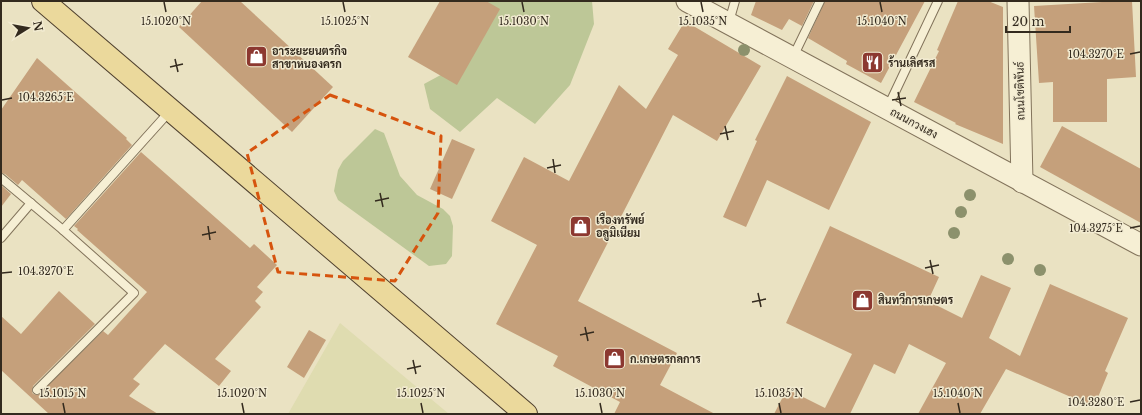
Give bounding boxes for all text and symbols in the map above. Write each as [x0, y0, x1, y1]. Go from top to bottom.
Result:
north arrow [8, 8, 48, 48]
scale bar [1006, 8, 1070, 34]
text: 20 m [1012, 14, 1044, 29]
text: 15.1020°N [141, 15, 191, 28]
text: 15.1025°N [321, 15, 369, 28]
text: 15.1030°N [499, 15, 549, 28]
text: 15.1035°N [679, 15, 727, 28]
text: 15.1040°N [857, 15, 907, 28]
text: N [30, 20, 46, 33]
shop icon: อาระยะยนตรกิจ สาขาหนองครก [243, 44, 269, 70]
place label: อาระยะยนตรกิจ สาขาหนองครก [272, 44, 347, 71]
text: 104.3270°E [1068, 48, 1124, 61]
restaurant icon: ร้านเลิศรส [859, 50, 885, 76]
place label: ร้านเลิศรส [888, 55, 936, 70]
street label: ถนนโชติพันธ์ [1011, 61, 1028, 121]
text: 104.3265°E [18, 91, 74, 104]
street label: ถนนกวงเฮง [888, 105, 940, 141]
place label: เรืองทรัพย์ อลูมิเนียม [596, 212, 646, 241]
shop icon: เรืองทรัพย์ อลูมิเนียม [568, 213, 594, 239]
text: 104.3275°E [1069, 222, 1123, 235]
text: 104.3270°E [18, 265, 74, 278]
shop icon: สินทวีการเกษตร [850, 287, 876, 313]
place label: สินทวีการเกษตร [878, 292, 954, 307]
shop icon: ก.เกษตรกลการ [602, 346, 628, 372]
place label: ก.เกษตรกลการ [630, 352, 701, 366]
text: 15.1015°N [40, 387, 86, 400]
text: 15.1020°N [217, 387, 267, 400]
text: 15.1025°N [397, 387, 445, 400]
text: 15.1030°N [575, 387, 625, 400]
text: 15.1035°N [755, 387, 803, 400]
text: 15.1040°N [933, 387, 983, 400]
text: 104.3280°E [1068, 396, 1124, 409]

